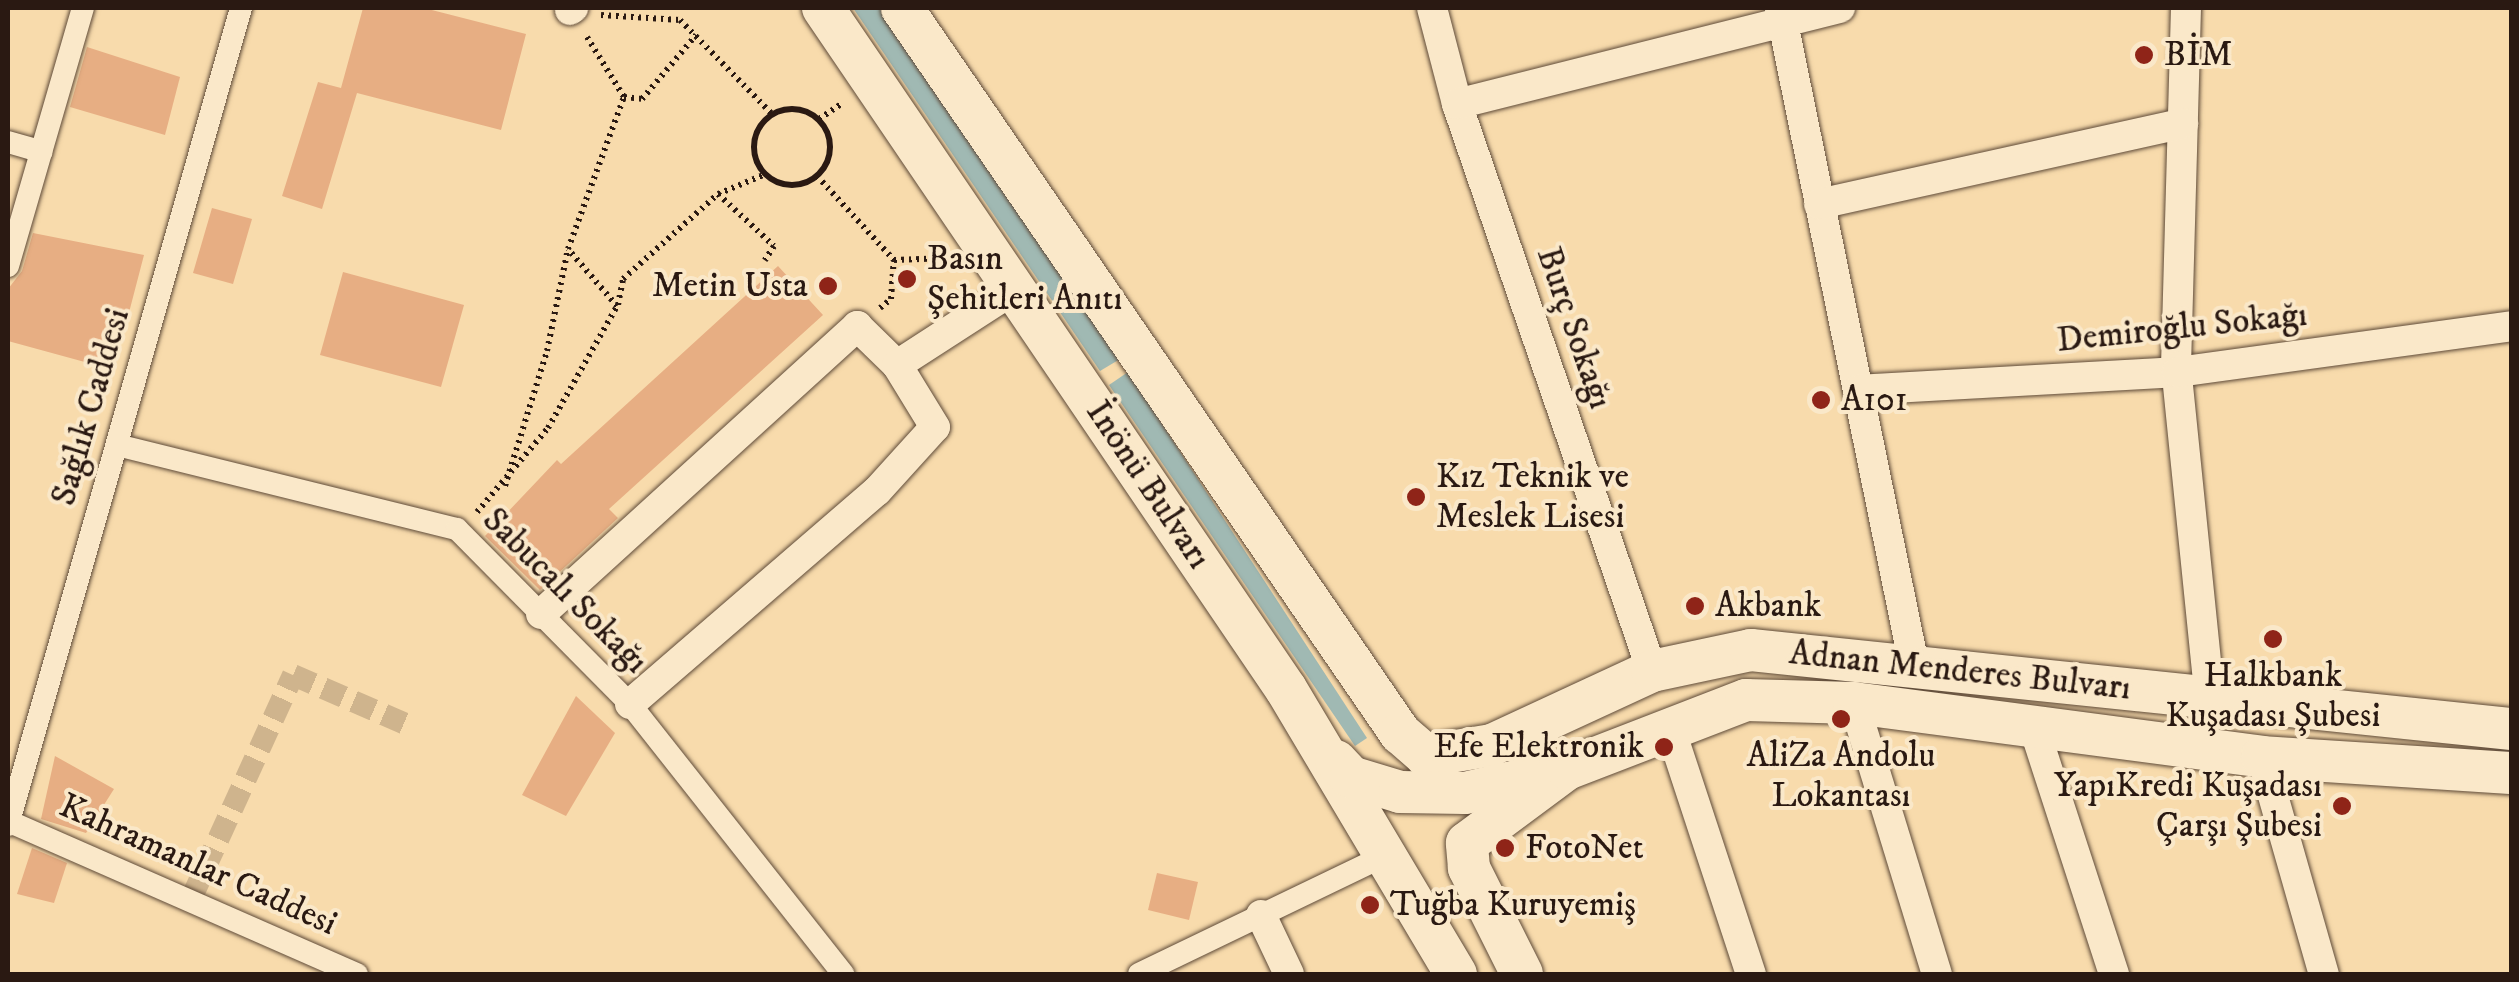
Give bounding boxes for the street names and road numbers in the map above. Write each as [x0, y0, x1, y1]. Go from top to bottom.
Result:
street label: Burç Sokağı [1527, 242, 1621, 414]
street label: Demiroğlu Sokağı [2055, 294, 2309, 362]
street label: Sağlık Caddesi [43, 304, 139, 510]
street label: İnönü Bulvarı [1076, 393, 1220, 577]
street label: Sabucalı Sokağı [473, 499, 657, 683]
street label: Adnan Menderes Bulvarı [1787, 632, 2133, 710]
street label: Kahramanlar Caddesi [53, 785, 343, 945]

